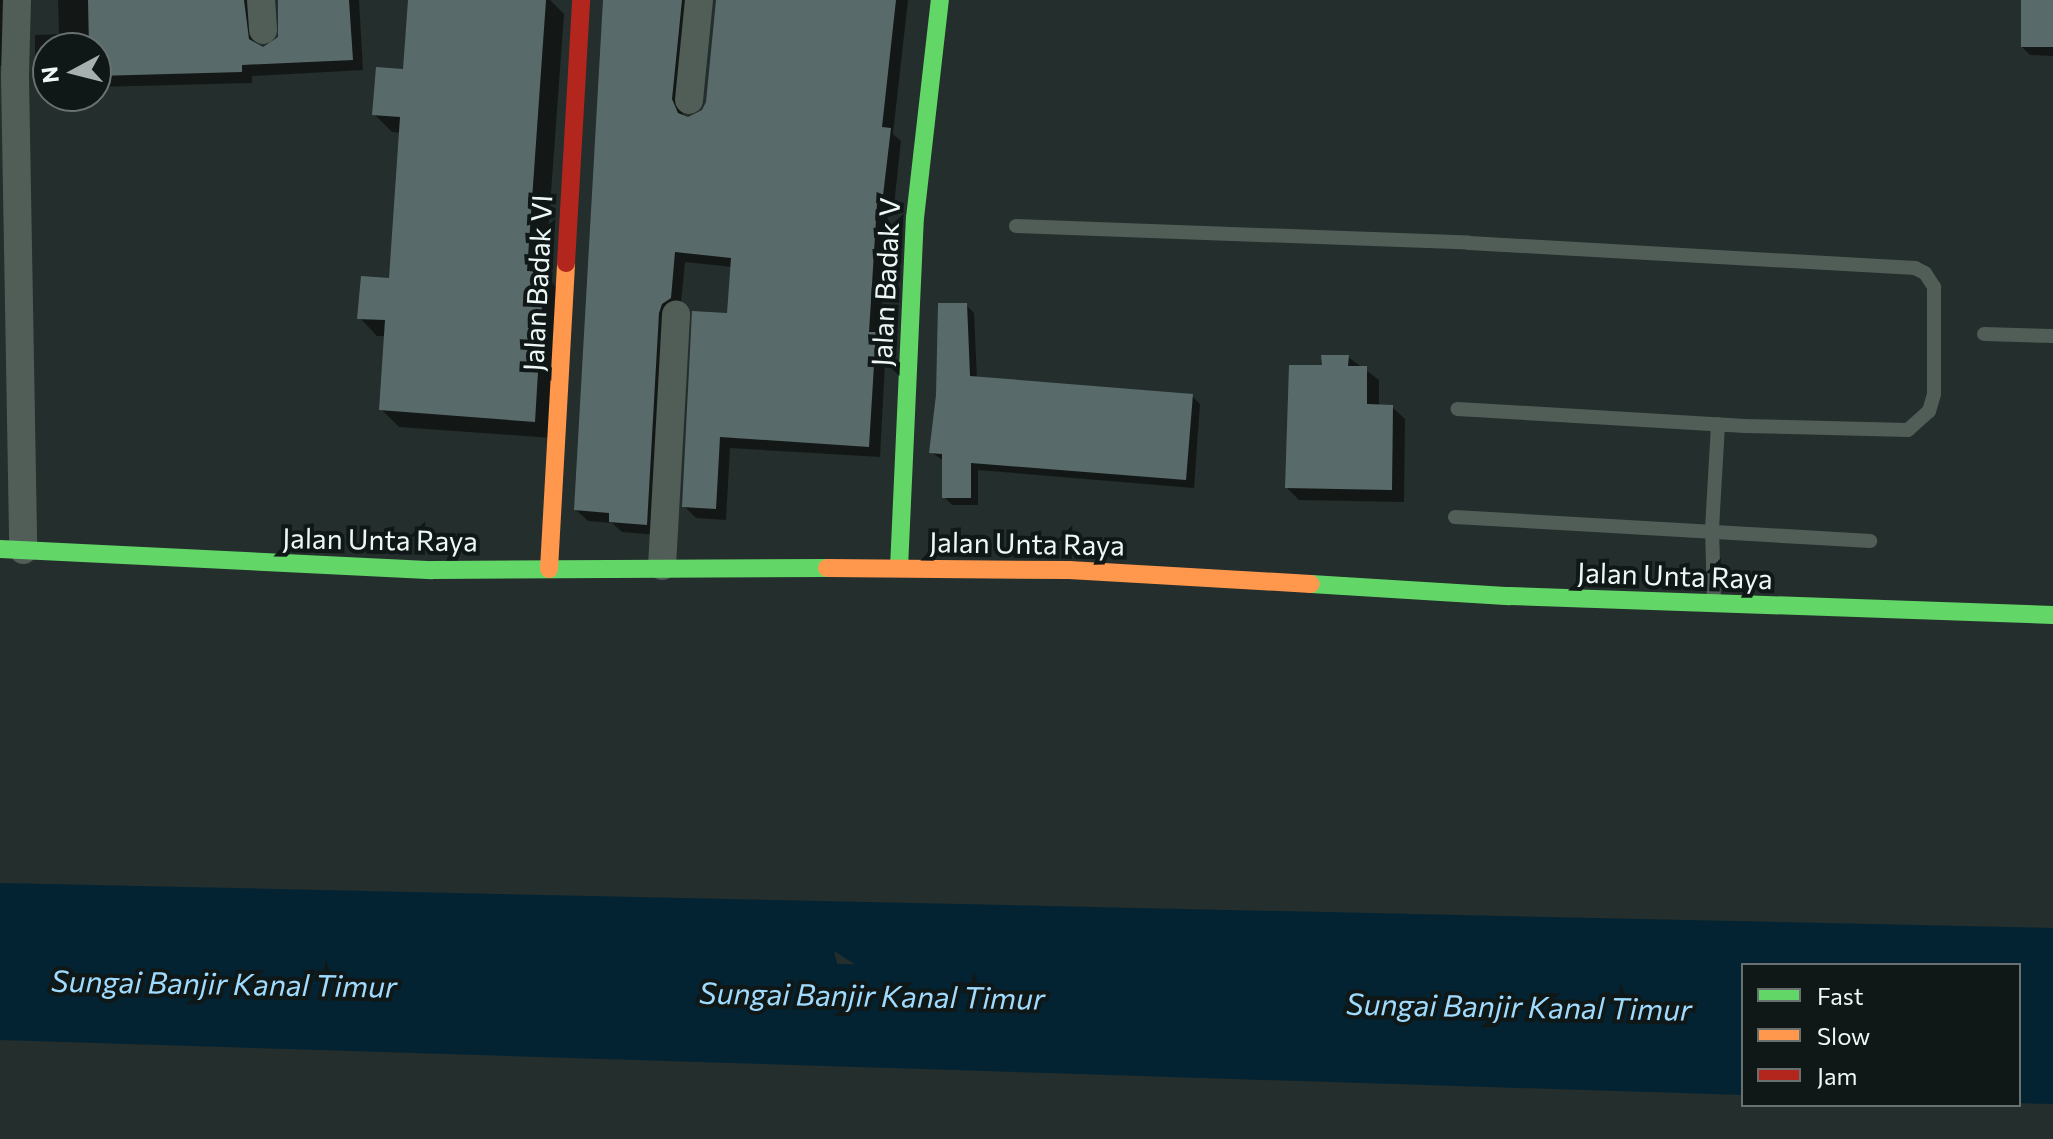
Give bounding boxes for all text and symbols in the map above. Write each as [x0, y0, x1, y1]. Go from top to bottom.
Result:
north arrow [32, 32, 112, 112]
text: N [35, 65, 64, 85]
street label: Jalan Badak VI [516, 194, 558, 372]
street label: Jalan Badak V [864, 197, 906, 367]
street label: Jalan Unta Raya [282, 520, 478, 558]
street label: Jalan Unta Raya [929, 524, 1125, 562]
street label: Jalan Unta Raya [1577, 555, 1773, 595]
water label: Sungai Banjir Kanal Timur [51, 962, 397, 1004]
legend [1741, 963, 2021, 1107]
water label: Sungai Banjir Kanal Timur [699, 974, 1045, 1016]
text: Fast [1817, 981, 1864, 1010]
water label: Sungai Banjir Kanal Timur [1346, 985, 1692, 1027]
text: Slow [1817, 1021, 1870, 1050]
text: Jam [1817, 1061, 1857, 1090]

